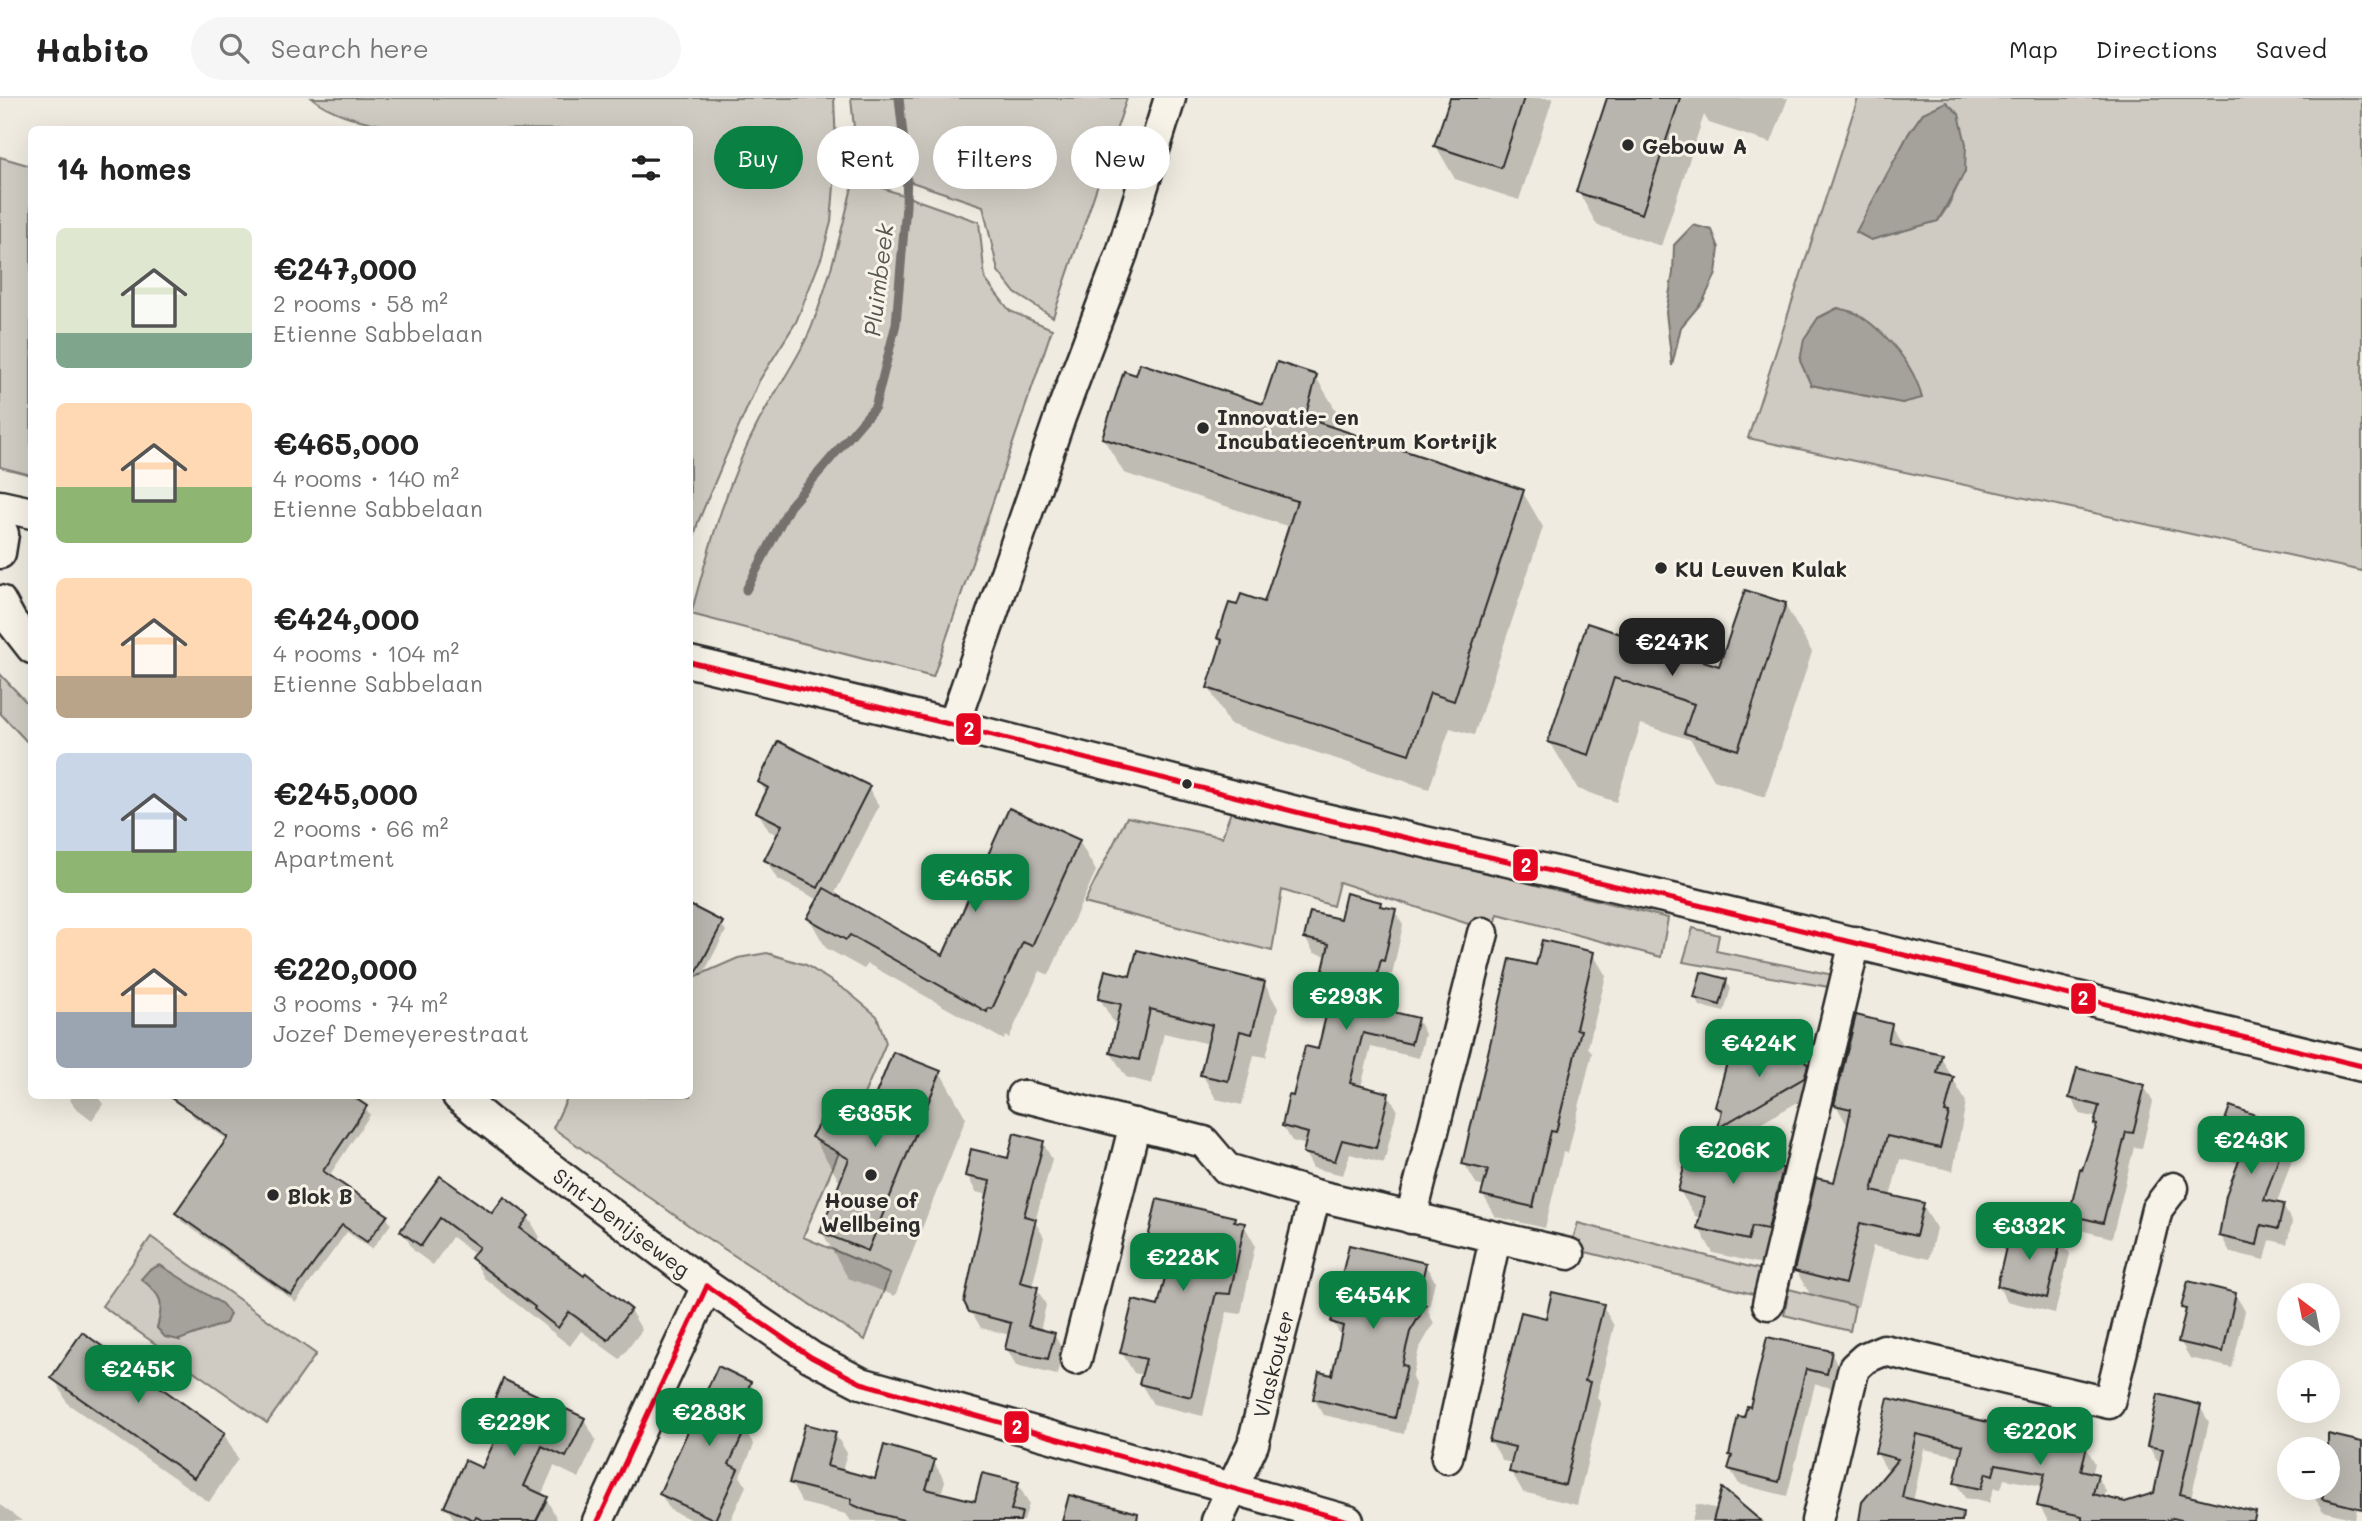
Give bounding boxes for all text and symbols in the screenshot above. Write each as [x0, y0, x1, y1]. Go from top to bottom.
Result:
search box [191, 17, 681, 80]
text: Habito [35, 27, 149, 70]
icon: search [215, 29, 253, 67]
text: Search here [271, 31, 429, 65]
text: Map [2009, 33, 2058, 64]
text: Directions [2096, 33, 2218, 64]
text: Saved [2256, 33, 2327, 64]
chip: Buy [714, 126, 803, 189]
chip: Rent [817, 126, 919, 189]
chip: Filters [933, 126, 1057, 189]
chip: New [1071, 126, 1170, 189]
place label: Gebouw A [1642, 132, 1747, 159]
marker: Gebouw A [1620, 137, 1636, 153]
text: 14 homes [56, 148, 192, 188]
icon: filters [627, 149, 665, 187]
water label: Pluimbeek [856, 221, 900, 338]
text: €247,000 [273, 248, 417, 288]
icon: home [112, 256, 196, 340]
text: 2 rooms · 58 m² [273, 288, 448, 318]
text: Etienne Sabbelaan [273, 318, 483, 348]
place label: Innovatie- en Incubatiecentrum Kortrijk [1217, 403, 1497, 454]
marker: Innovatie- en Incubatiecentrum Kortrijk [1195, 420, 1211, 436]
text: €465,000 [273, 423, 419, 463]
icon: home [112, 431, 196, 515]
text: 4 rooms · 140 m² [273, 463, 459, 493]
text: Etienne Sabbelaan [273, 493, 483, 523]
place label: KU Leuven Kulak [1675, 555, 1847, 582]
marker: KU Leuven Kulak [1653, 560, 1669, 576]
text: €424,000 [273, 598, 419, 638]
icon: home [112, 606, 196, 690]
pin: €247K [1623, 618, 1721, 678]
text: €247K [1635, 626, 1709, 656]
text: 4 rooms · 104 m² [273, 638, 459, 668]
text: Etienne Sabbelaan [273, 668, 483, 698]
line badge: 2 [955, 712, 982, 746]
text: 2 [964, 716, 974, 741]
text: €245,000 [273, 773, 418, 813]
unlabelled marker [1180, 777, 1194, 791]
icon: home [112, 781, 196, 865]
text: 2 rooms · 66 m² [273, 813, 448, 843]
text: Apartment [273, 843, 395, 873]
line badge: 2 [1512, 848, 1539, 882]
text: 2 [1521, 852, 1531, 877]
pin: €465K [926, 854, 1024, 914]
text: €465K [937, 862, 1013, 892]
text: €220,000 [273, 948, 417, 988]
icon: home [112, 956, 196, 1040]
pin: €293K [1297, 972, 1395, 1032]
text: €293K [1309, 980, 1383, 1010]
line badge: 2 [2070, 982, 2097, 1015]
text: 2 [2078, 985, 2088, 1010]
text: 3 rooms · 74 m² [273, 988, 448, 1018]
text: Jozef Demeyerestraat [273, 1018, 529, 1048]
pin: €424K [1710, 1020, 1808, 1079]
text: €424K [1721, 1027, 1797, 1057]
pin: €335K [826, 1090, 924, 1149]
text: €335K [838, 1097, 912, 1127]
pin: €243K [2202, 1116, 2300, 1176]
text: €243K [2213, 1124, 2289, 1154]
pin: €206K [1684, 1126, 1782, 1186]
text: €206K [1695, 1134, 1771, 1164]
street label: Sint-Denijseweg [548, 1162, 696, 1282]
marker: House of Wellbeing [863, 1167, 879, 1183]
place label: Blok B [287, 1182, 353, 1209]
place label: House of Wellbeing [821, 1186, 921, 1237]
marker: Blok B [265, 1187, 281, 1203]
pin: €332K [1980, 1202, 2078, 1262]
text: €332K [1992, 1210, 2066, 1240]
pin: €228K [1134, 1234, 1232, 1293]
text: €228K [1146, 1241, 1220, 1271]
pin: €454K [1324, 1272, 1422, 1331]
text: €454K [1335, 1279, 1411, 1309]
north arrow [2277, 1283, 2340, 1346]
map controls [2277, 1283, 2340, 1500]
street label: Vlaskouter [1247, 1307, 1299, 1421]
pin: €245K [89, 1346, 187, 1405]
text: €245K [101, 1353, 175, 1383]
button: + [2277, 1360, 2340, 1423]
pin: €283K [660, 1388, 758, 1448]
text: €283K [672, 1396, 746, 1426]
pin: €229K [465, 1398, 563, 1458]
text: €229K [477, 1406, 551, 1436]
pin: €220K [1991, 1408, 2089, 1467]
line badge: 2 [1003, 1410, 1030, 1444]
text: 2 [1012, 1414, 1022, 1439]
text: €220K [2003, 1415, 2077, 1445]
button: − [2277, 1437, 2340, 1500]

